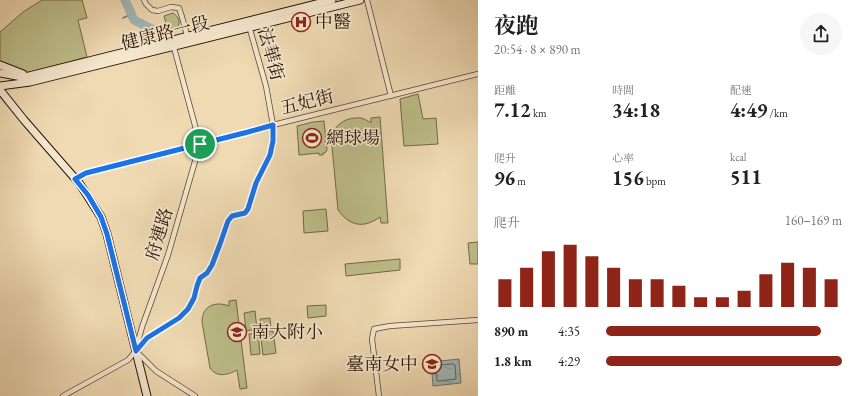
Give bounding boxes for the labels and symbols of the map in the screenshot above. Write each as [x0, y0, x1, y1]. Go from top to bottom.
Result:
street label: 健康路一段 [118, 10, 211, 55]
place label: 中醫 [315, 10, 351, 33]
hospital icon: 中醫 [290, 11, 312, 33]
street label: 法華街 [253, 25, 290, 83]
street label: 五妃街 [278, 84, 336, 119]
place label: 網球場 [326, 126, 380, 149]
pin [183, 127, 217, 161]
sports icon: 網球場 [301, 127, 323, 149]
street label: 府連路 [140, 205, 177, 263]
place label: 南大附小 [251, 320, 323, 343]
school or university icon: 南大附小 [226, 321, 248, 343]
place label: 臺南女中 [346, 352, 418, 375]
school or university icon: 臺南女中 [421, 353, 443, 375]

